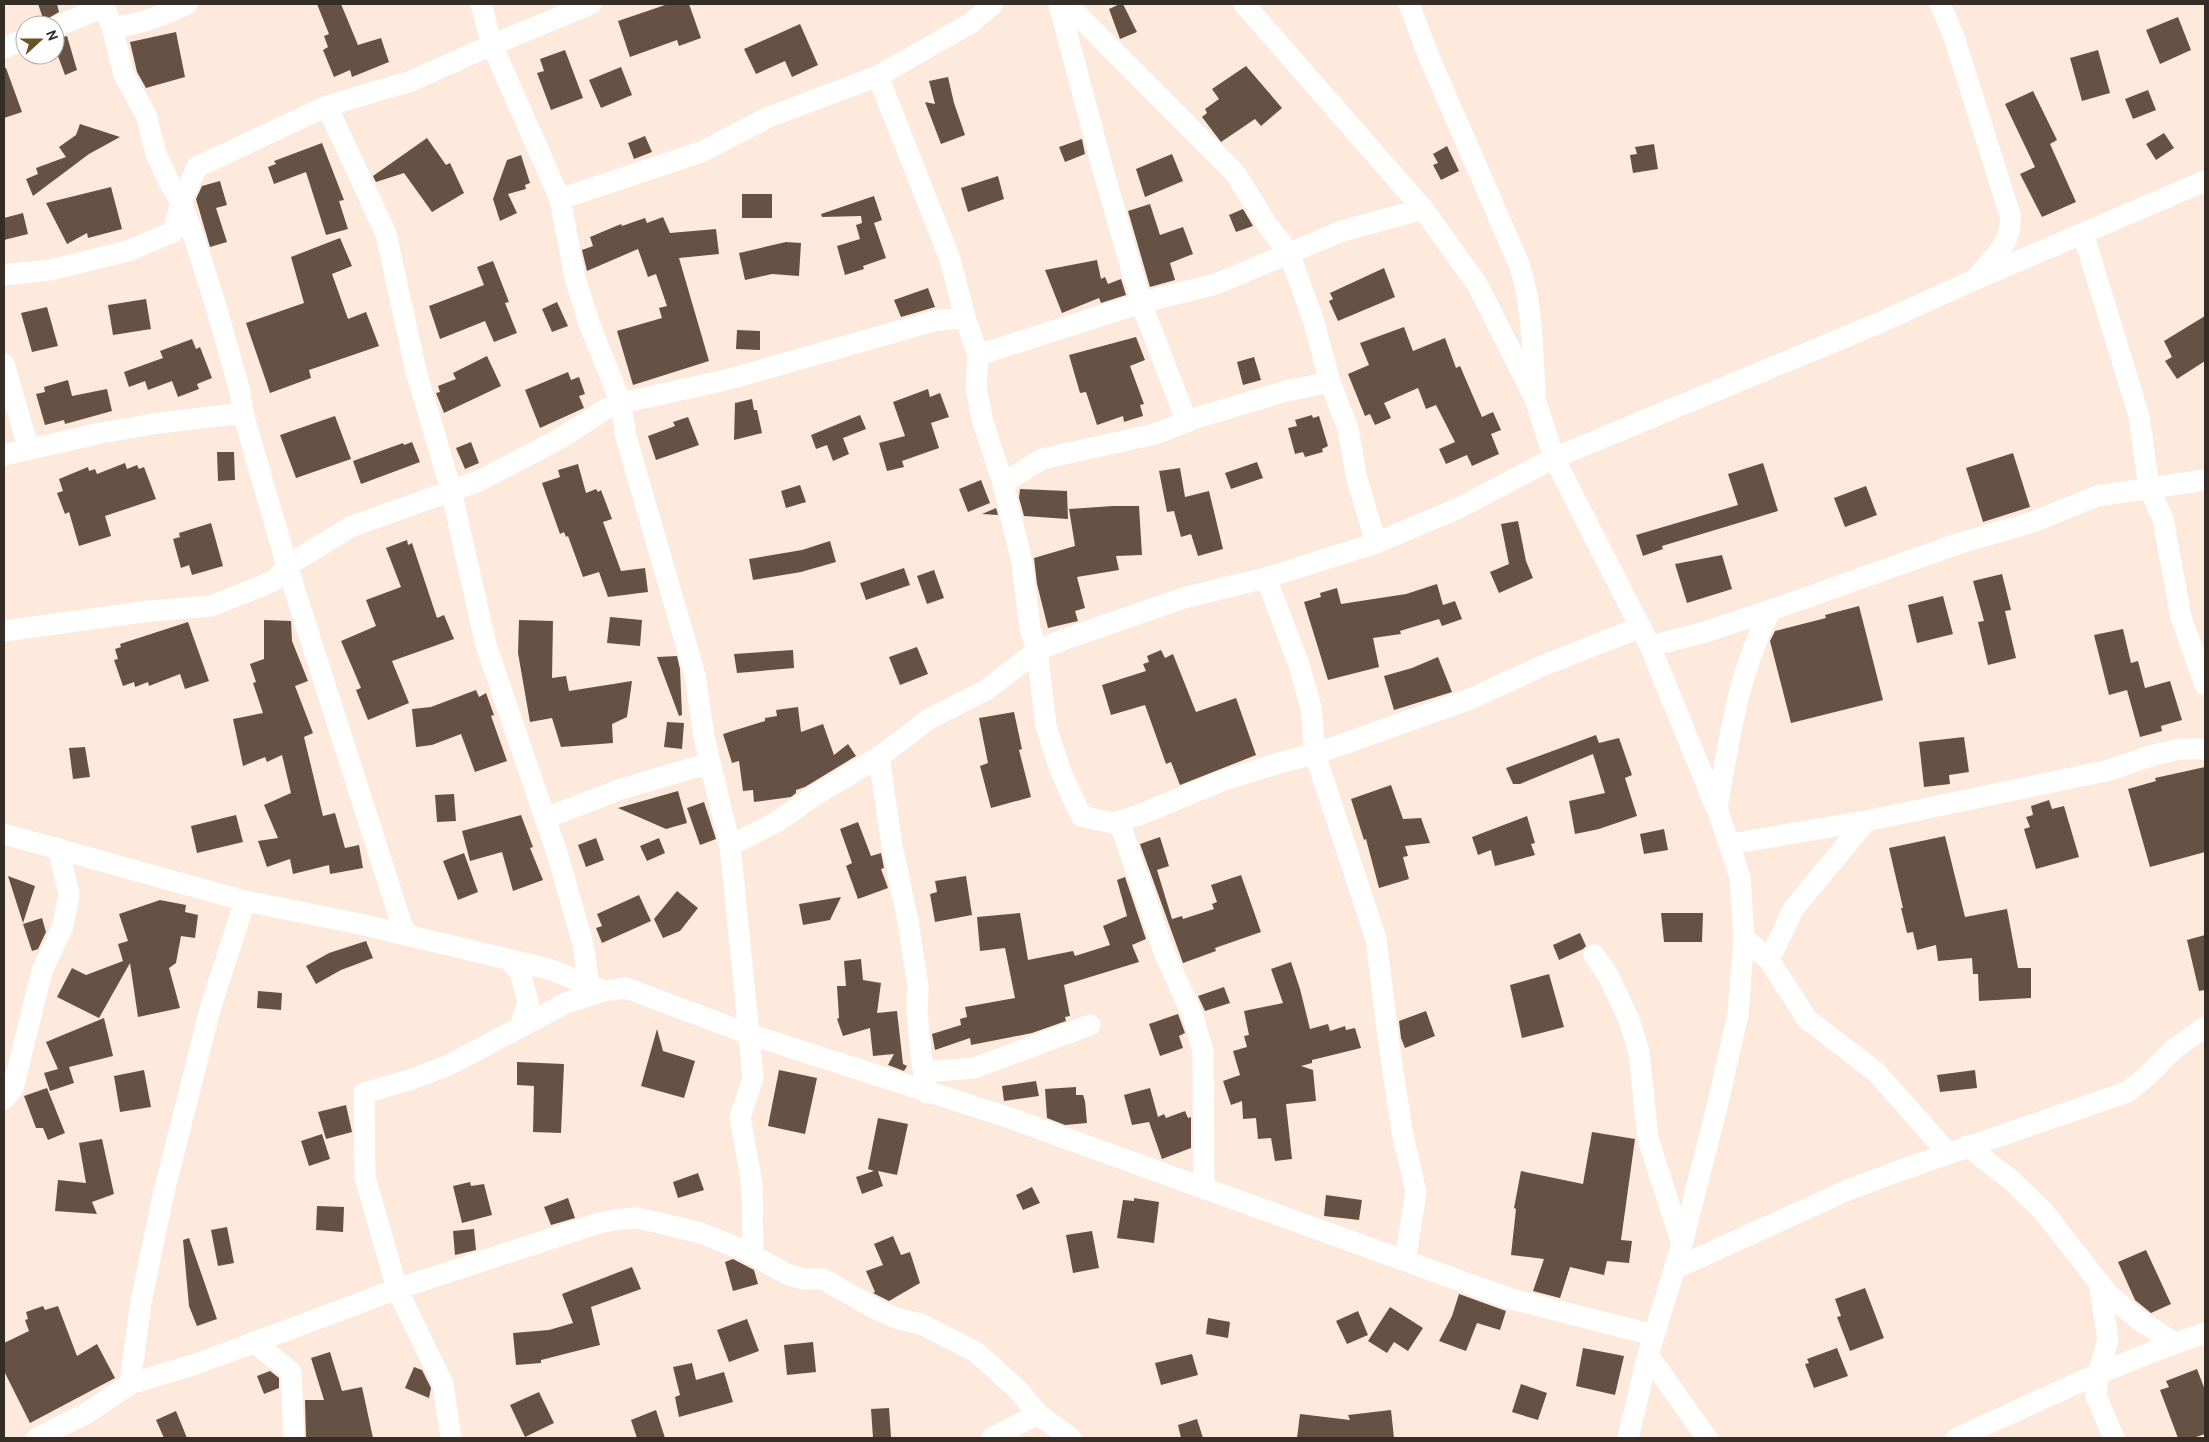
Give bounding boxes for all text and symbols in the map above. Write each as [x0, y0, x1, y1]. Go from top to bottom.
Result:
north arrow [15, 15, 65, 65]
text: N [42, 27, 62, 43]

